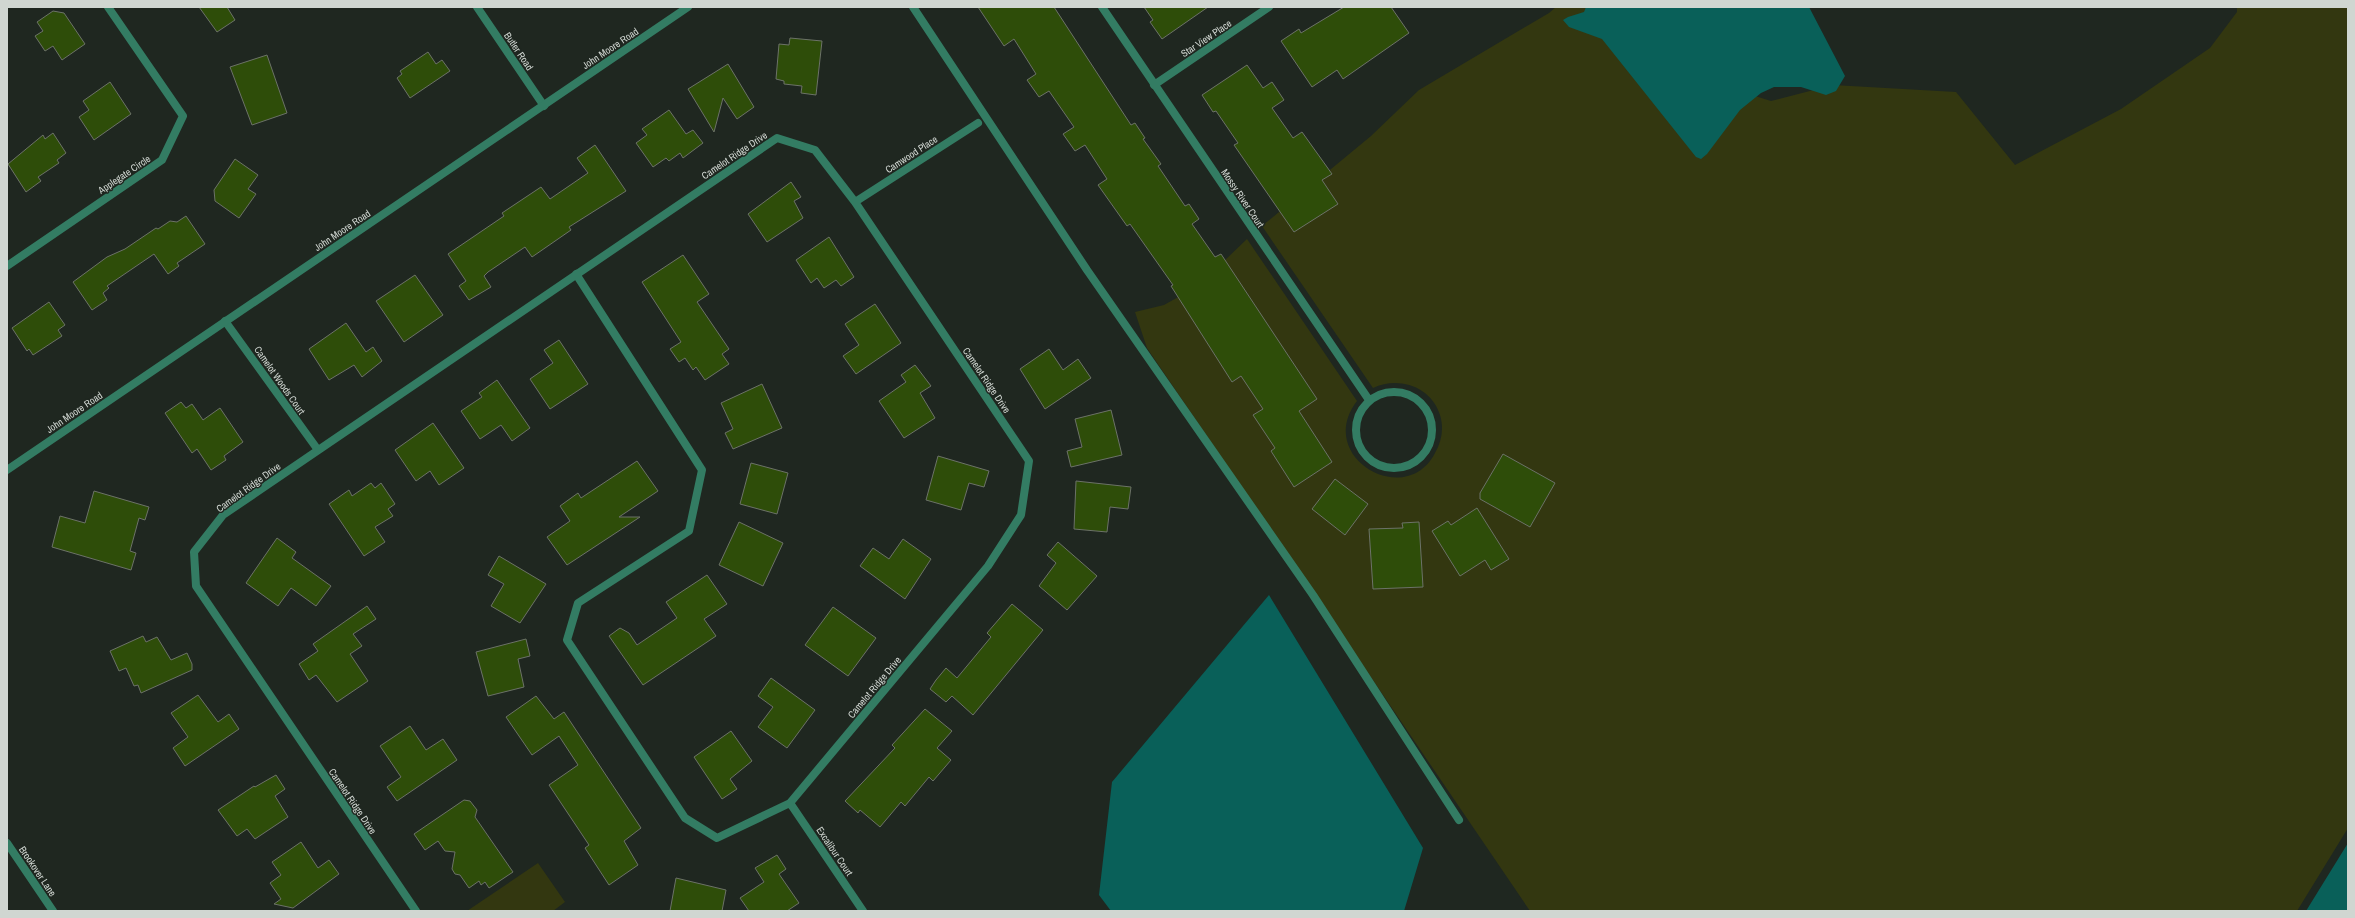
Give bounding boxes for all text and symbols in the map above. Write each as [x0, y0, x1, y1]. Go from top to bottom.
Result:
street label: Star View Place [1179, 17, 1234, 60]
street label: John Moore Road [580, 25, 641, 72]
street label: Butler Road [501, 30, 536, 73]
street label: Camelot Ridge Drive [699, 128, 770, 182]
street label: Camwood Place [883, 132, 940, 176]
street label: Applegate Circle [95, 152, 153, 197]
street label: Mossy River Court [1218, 167, 1267, 231]
street label: John Moore Road [312, 207, 373, 254]
street label: Camelot Woods Court [251, 344, 308, 418]
street label: Camelot Ridge Drive [960, 345, 1014, 416]
street label: John Moore Road [44, 389, 105, 436]
street label: Camelot Ridge Drive [214, 459, 283, 515]
street label: Camelot Ridge Drive [845, 653, 904, 721]
street label: Camelot Ridge Drive [326, 766, 380, 837]
street label: Excalibur Court [813, 824, 856, 879]
street label: Brookover Lane [16, 844, 59, 899]

